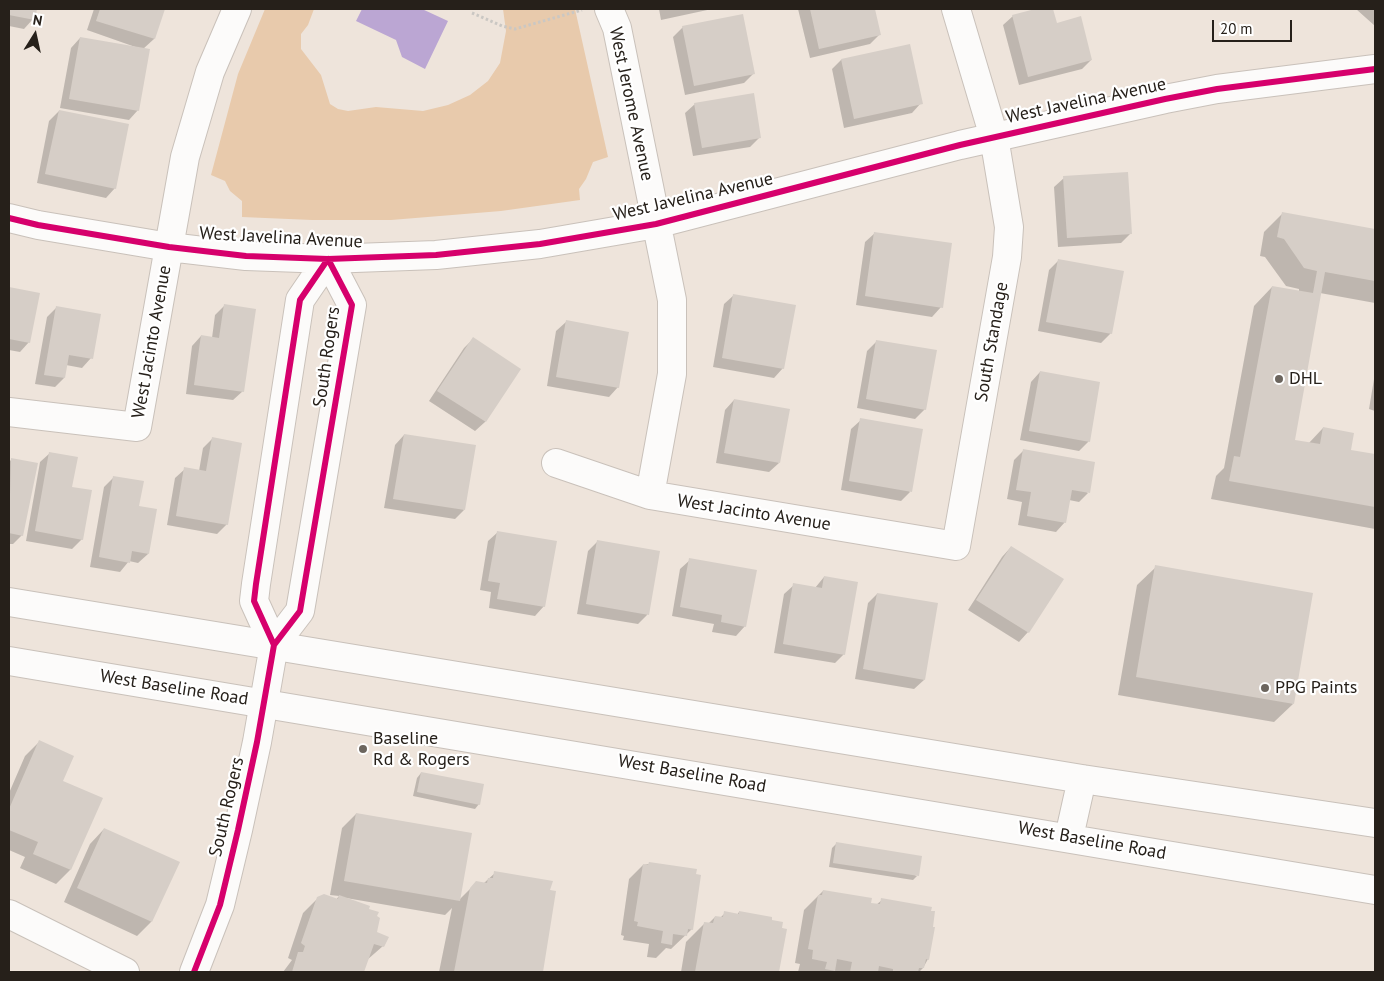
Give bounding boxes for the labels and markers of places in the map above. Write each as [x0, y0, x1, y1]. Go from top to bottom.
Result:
place label: DHL [1289, 368, 1322, 390]
marker: DHL [1273, 373, 1285, 385]
place label: PPG Paints [1275, 677, 1357, 699]
marker: PPG Paints [1259, 682, 1271, 694]
place label: Baseline Rd & Rogers [373, 728, 470, 771]
marker: Baseline Rd & Rogers [357, 743, 369, 755]

